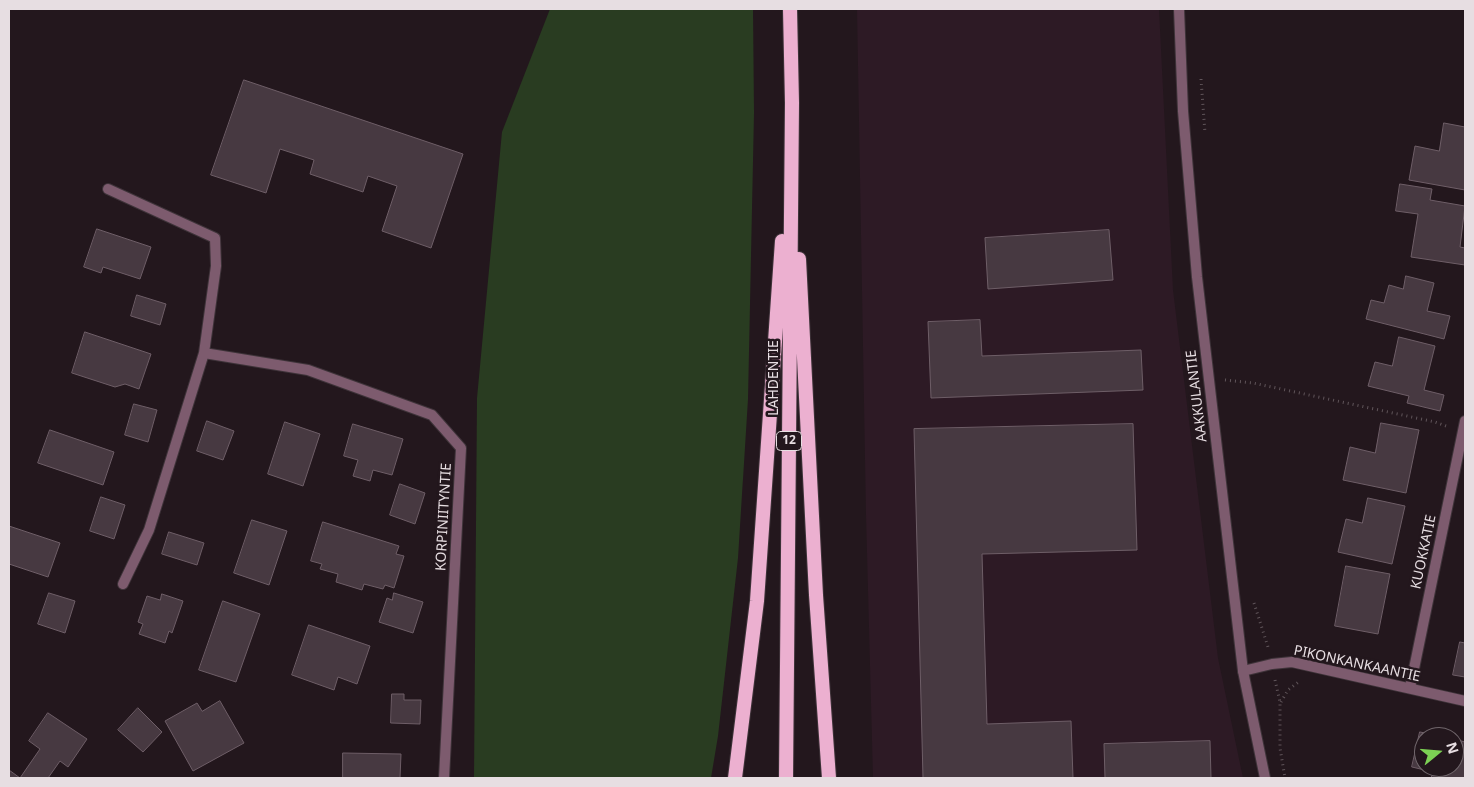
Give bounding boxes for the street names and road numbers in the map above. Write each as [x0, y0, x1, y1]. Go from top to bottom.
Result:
street label: LAHDENTIE [766, 340, 782, 416]
street label: AAKKULANTIE [1183, 349, 1211, 443]
road number: 12 [776, 432, 802, 451]
street label: KORPINIITYNTIE [433, 463, 455, 571]
street label: KUOKKATIE [1408, 513, 1440, 591]
street label: PIKONKANKAANTIE [1292, 642, 1422, 686]

